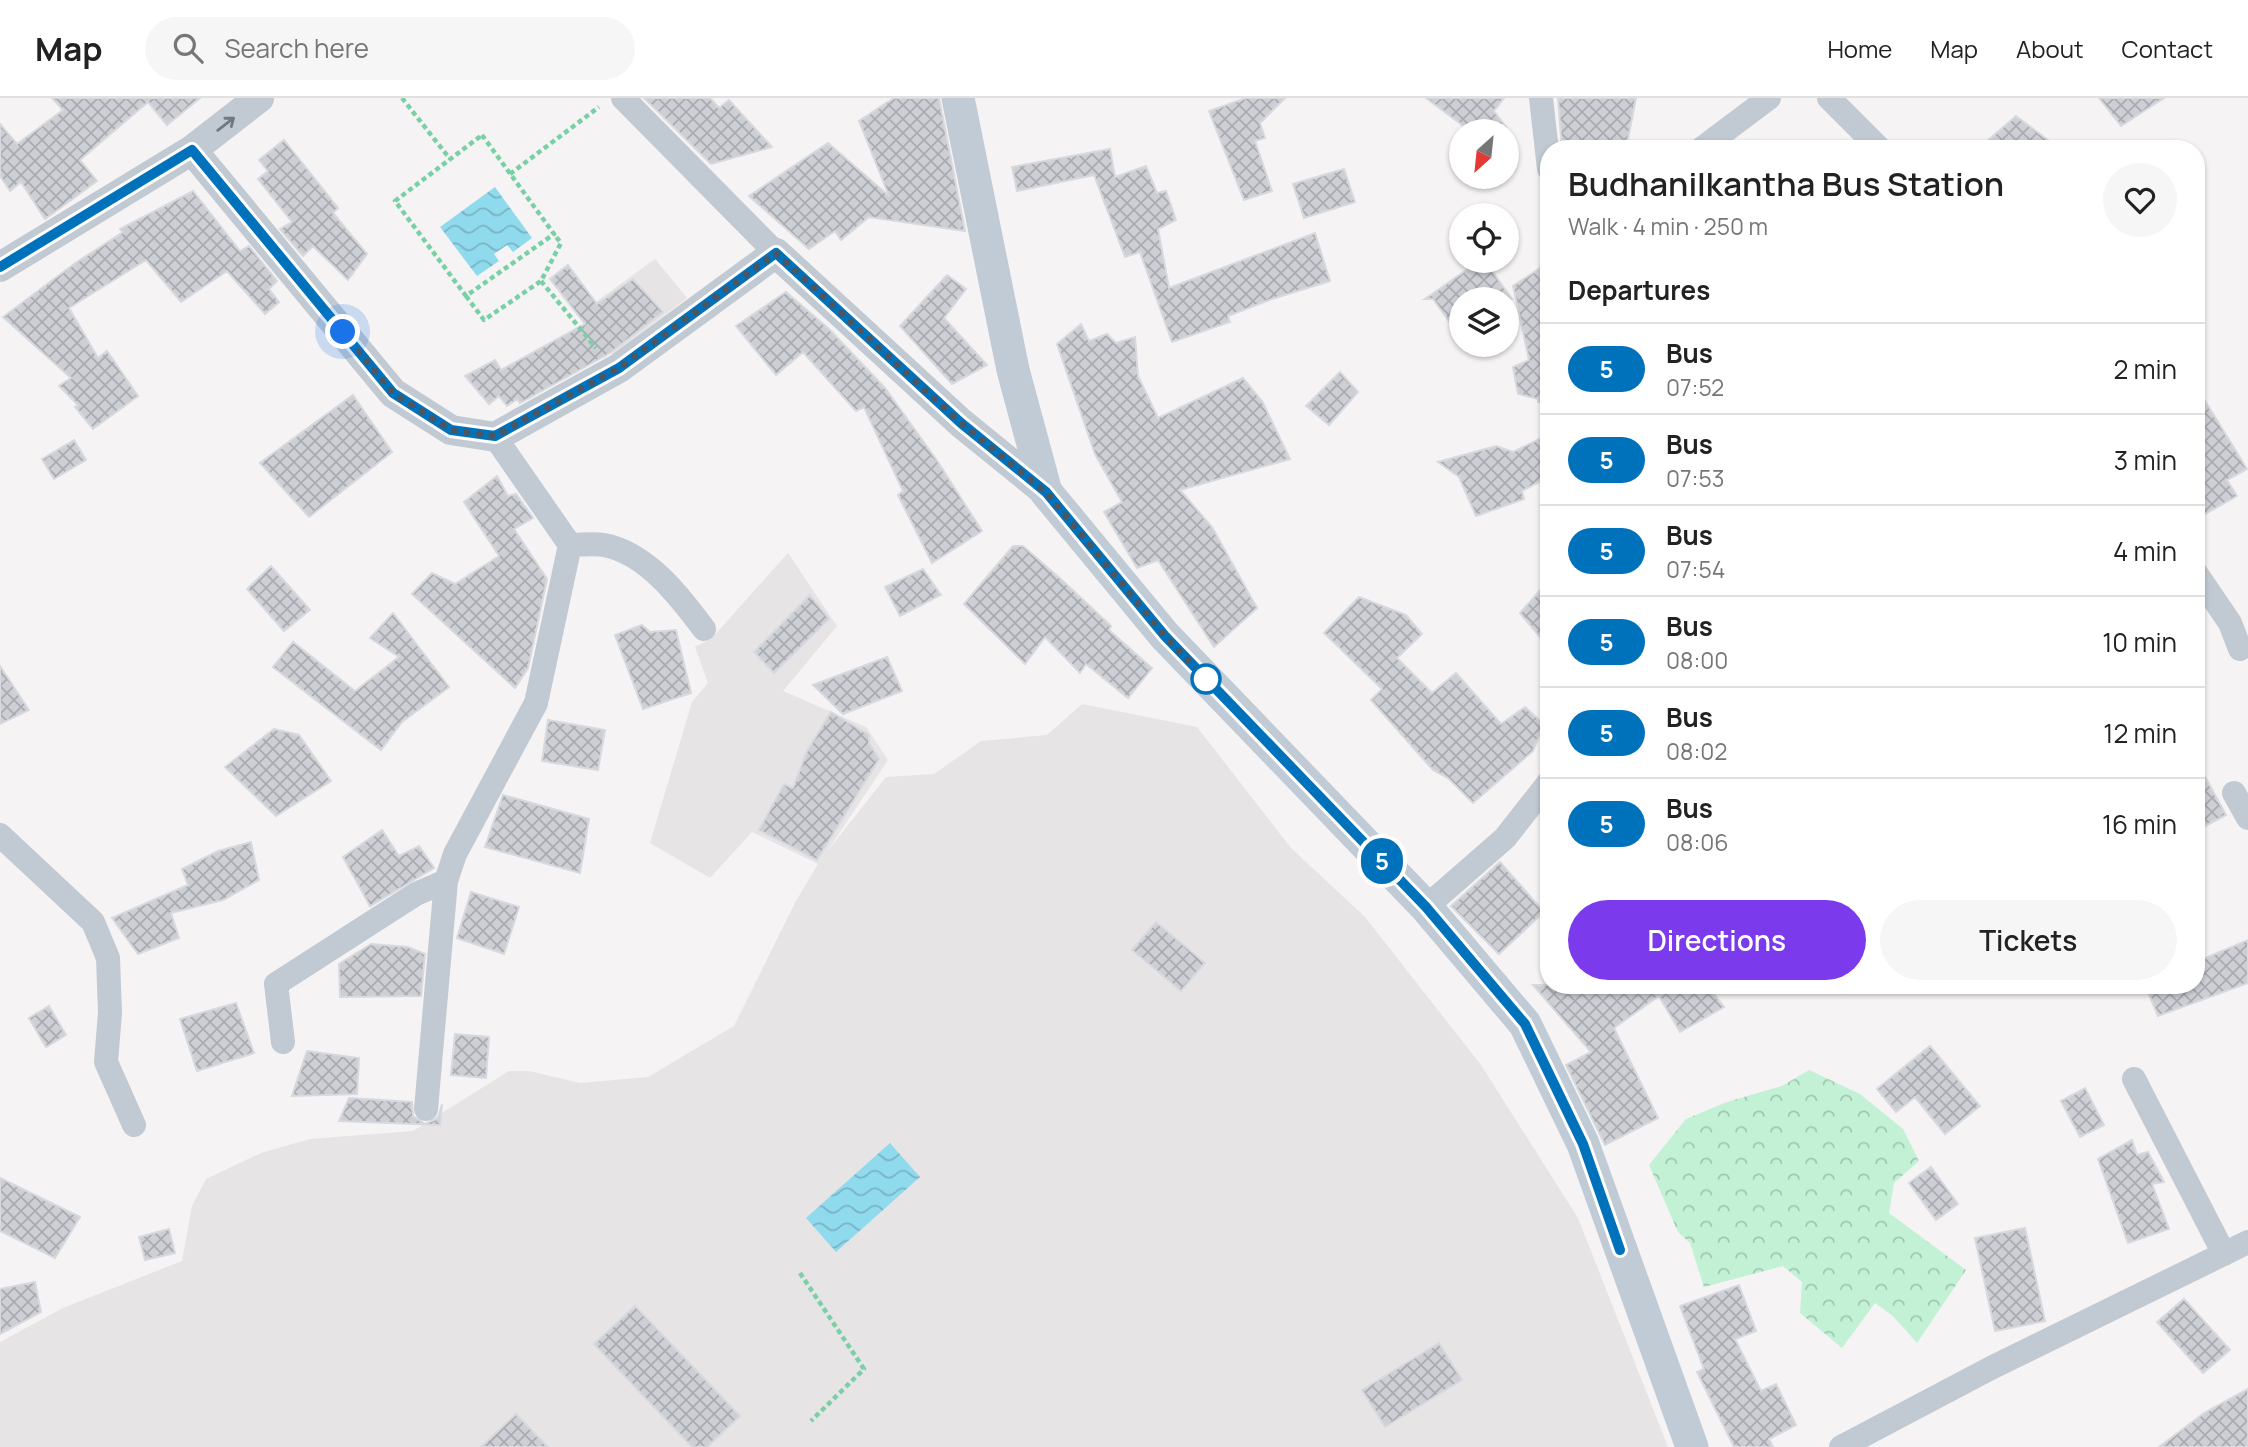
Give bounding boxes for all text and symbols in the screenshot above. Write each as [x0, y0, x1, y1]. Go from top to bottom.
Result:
search box [145, 17, 635, 80]
text: Map [35, 26, 103, 71]
icon: search [169, 29, 207, 67]
text: Search here [225, 30, 369, 66]
text: Home [1827, 32, 1892, 65]
text: Map [1930, 32, 1978, 65]
text: About [2016, 32, 2084, 65]
text: Contact [2122, 32, 2213, 65]
one-way arrow [216, 116, 234, 131]
north arrow [1449, 119, 1519, 189]
map controls [1449, 119, 1519, 357]
text: Budhanilkantha Bus Station [1568, 161, 2004, 206]
button: heart [2103, 163, 2177, 237]
button: locate [1449, 203, 1519, 273]
text: Walk · 4 min · 250 m [1568, 210, 1768, 242]
text: Departures [1568, 272, 1710, 308]
button: layers [1449, 287, 1519, 357]
your location [325, 314, 360, 349]
text: Bus [1666, 335, 1713, 371]
text: 2 min [2113, 351, 2177, 387]
text: 5 [1599, 352, 1614, 385]
text: 07:52 [1666, 371, 1724, 403]
text: Bus [1666, 426, 1713, 462]
text: 3 min [2114, 442, 2177, 478]
text: 5 [1599, 443, 1614, 476]
text: 07:53 [1666, 462, 1724, 494]
text: Bus [1666, 517, 1713, 553]
text: 4 min [2113, 533, 2177, 569]
text: 5 [1599, 534, 1614, 567]
text: 07:54 [1666, 553, 1725, 585]
text: Bus [1666, 608, 1713, 644]
text: 10 min [2102, 624, 2177, 660]
text: 5 [1599, 625, 1614, 658]
text: 08:00 [1666, 644, 1728, 676]
unlabelled marker [1191, 664, 1221, 694]
text: Bus [1666, 699, 1713, 735]
text: 12 min [2103, 715, 2177, 751]
text: 5 [1599, 716, 1614, 749]
text: 08:02 [1666, 735, 1727, 767]
text: Bus [1666, 790, 1713, 826]
text: 16 min [2102, 806, 2177, 842]
text: 5 [1599, 807, 1614, 840]
text: 08:06 [1666, 826, 1729, 858]
line badge: 5 [1359, 838, 1405, 884]
text: 5 [1375, 844, 1389, 877]
button: Directions [1568, 900, 1866, 980]
button: Tickets [1880, 900, 2177, 980]

